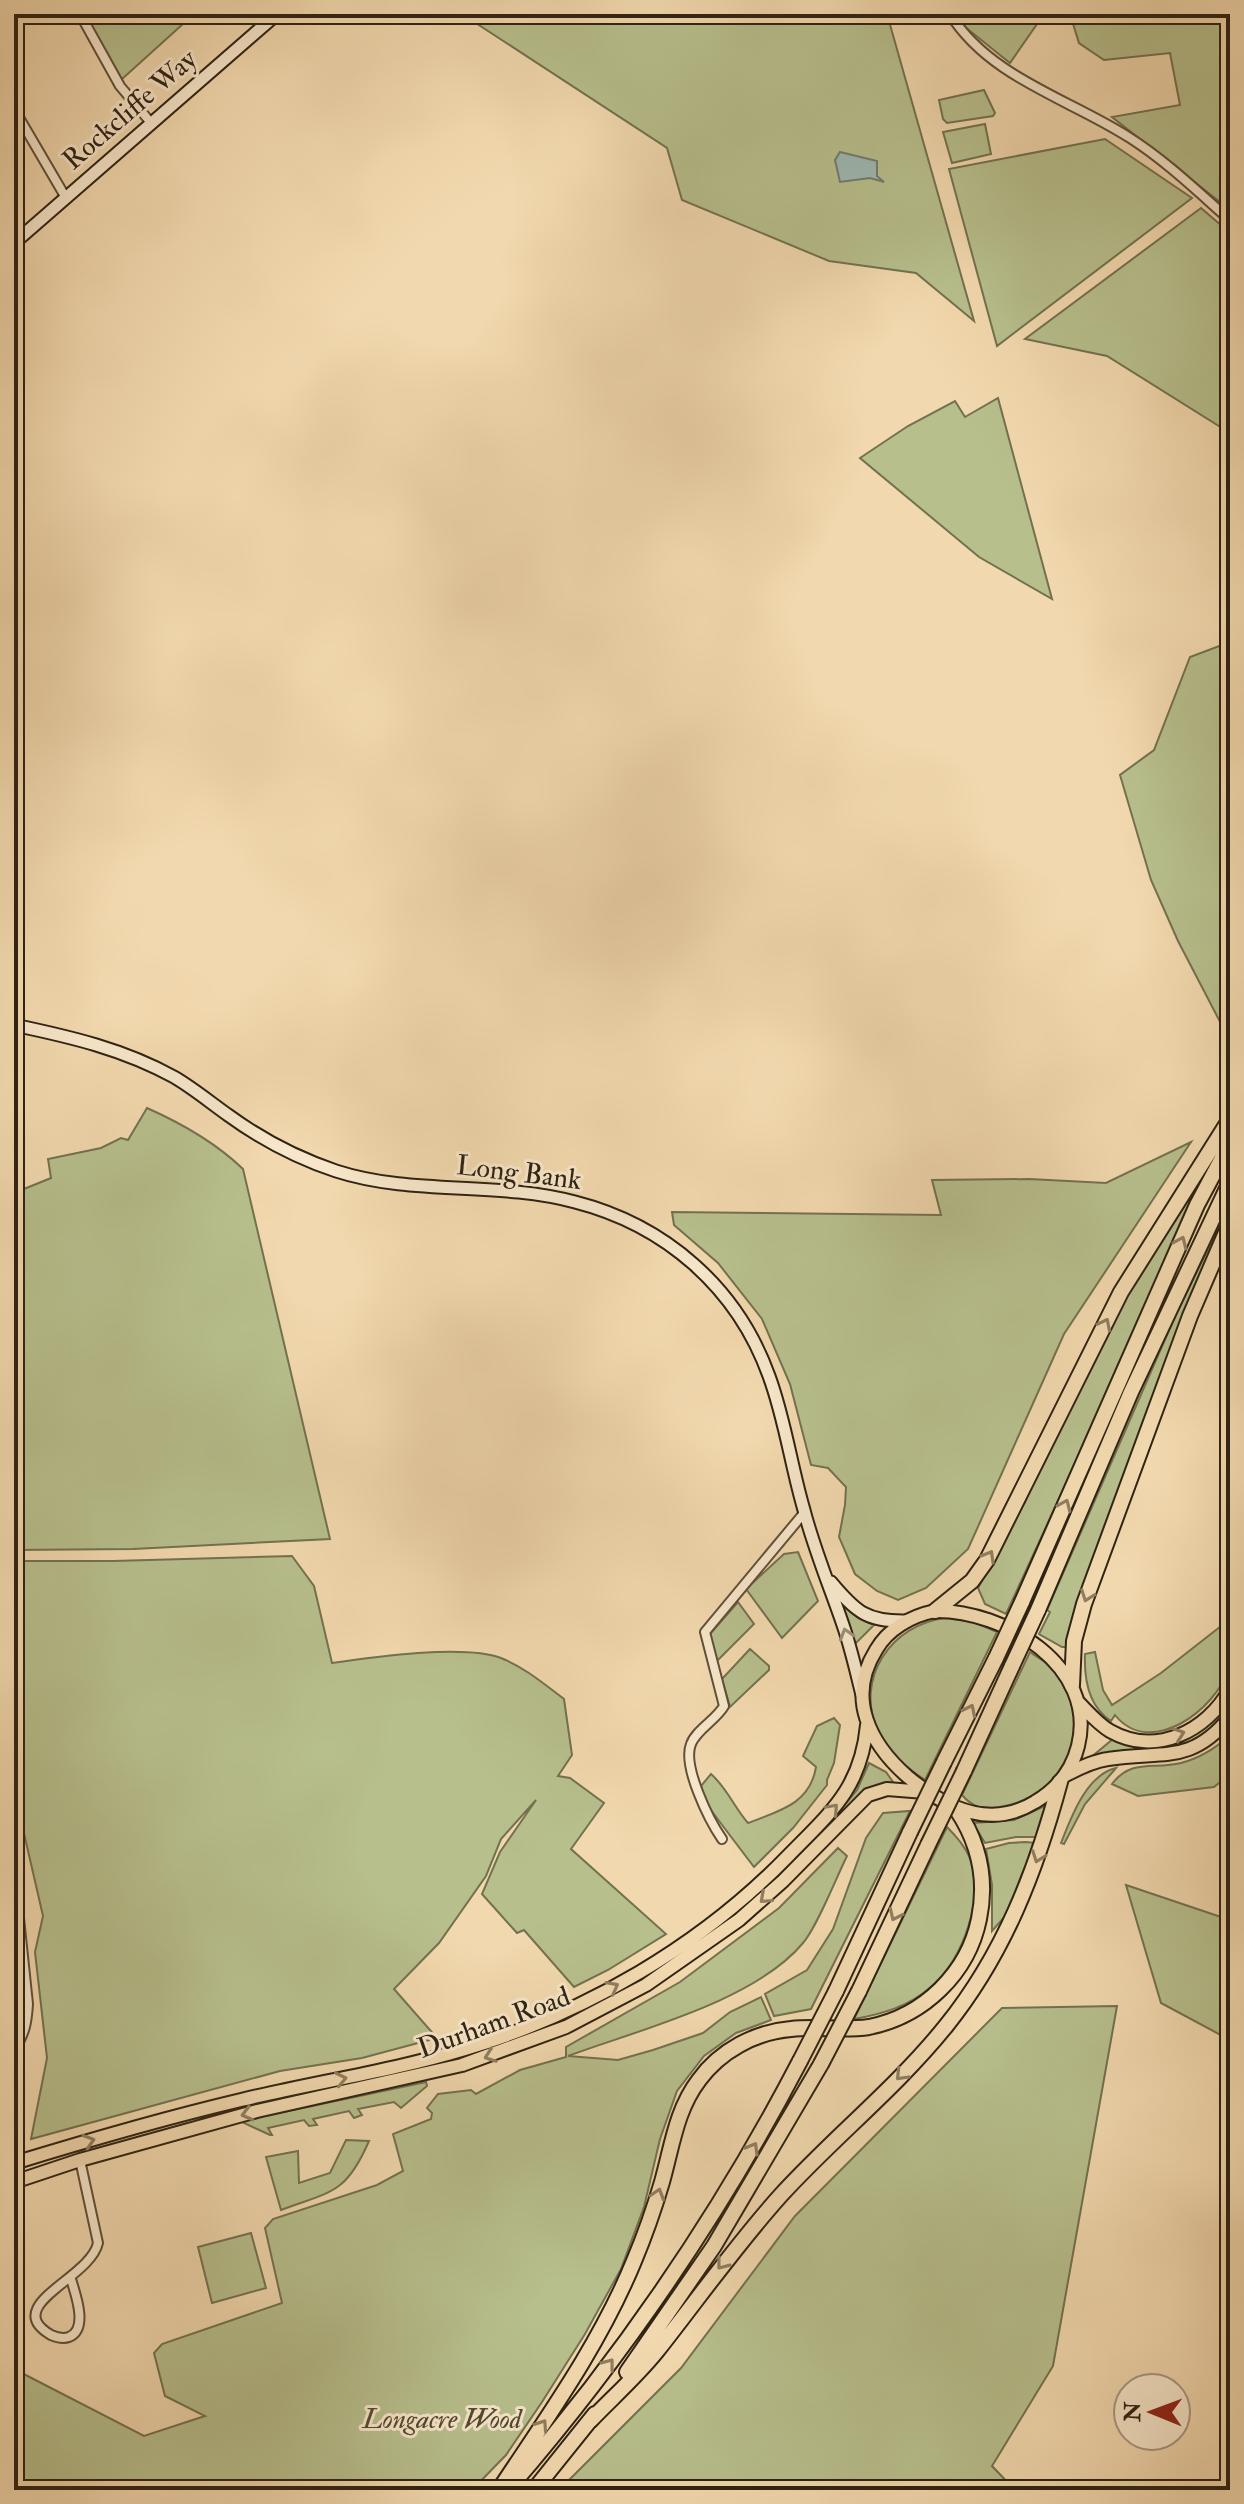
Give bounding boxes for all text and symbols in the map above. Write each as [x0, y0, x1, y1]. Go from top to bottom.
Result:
street label: Rockcliffe Way [56, 42, 205, 178]
street label: Long Bank [454, 1148, 584, 1198]
one-way arrow [1171, 1236, 1187, 1250]
one-way arrow [1095, 1317, 1110, 1332]
one-way arrow [1055, 1499, 1071, 1513]
one-way arrow [979, 1551, 995, 1565]
one-way arrow [1081, 1588, 1097, 1602]
one-way arrow [839, 1628, 855, 1642]
one-way arrow [960, 1703, 976, 1718]
one-way arrow [1171, 1728, 1185, 1744]
one-way arrow [823, 1804, 837, 1819]
one-way arrow [1032, 1849, 1048, 1863]
one-way arrow [759, 1889, 774, 1903]
one-way arrow [889, 1907, 905, 1922]
street label: Durham Road [413, 1979, 575, 2067]
one-way arrow [604, 1981, 619, 1997]
one-way arrow [484, 2046, 498, 2063]
one-way arrow [896, 2066, 910, 2080]
one-way arrow [334, 2071, 348, 2088]
one-way arrow [241, 2105, 255, 2122]
one-way arrow [81, 2134, 95, 2150]
one-way arrow [743, 2142, 759, 2156]
one-way arrow [649, 2187, 665, 2201]
one-way arrow [718, 2255, 732, 2270]
one-way arrow [599, 2359, 614, 2373]
north arrow [1112, 2372, 1192, 2452]
text: N [1119, 2401, 1147, 2423]
park label: Longacre Wood [361, 2402, 524, 2437]
one-way arrow [533, 2419, 548, 2434]

